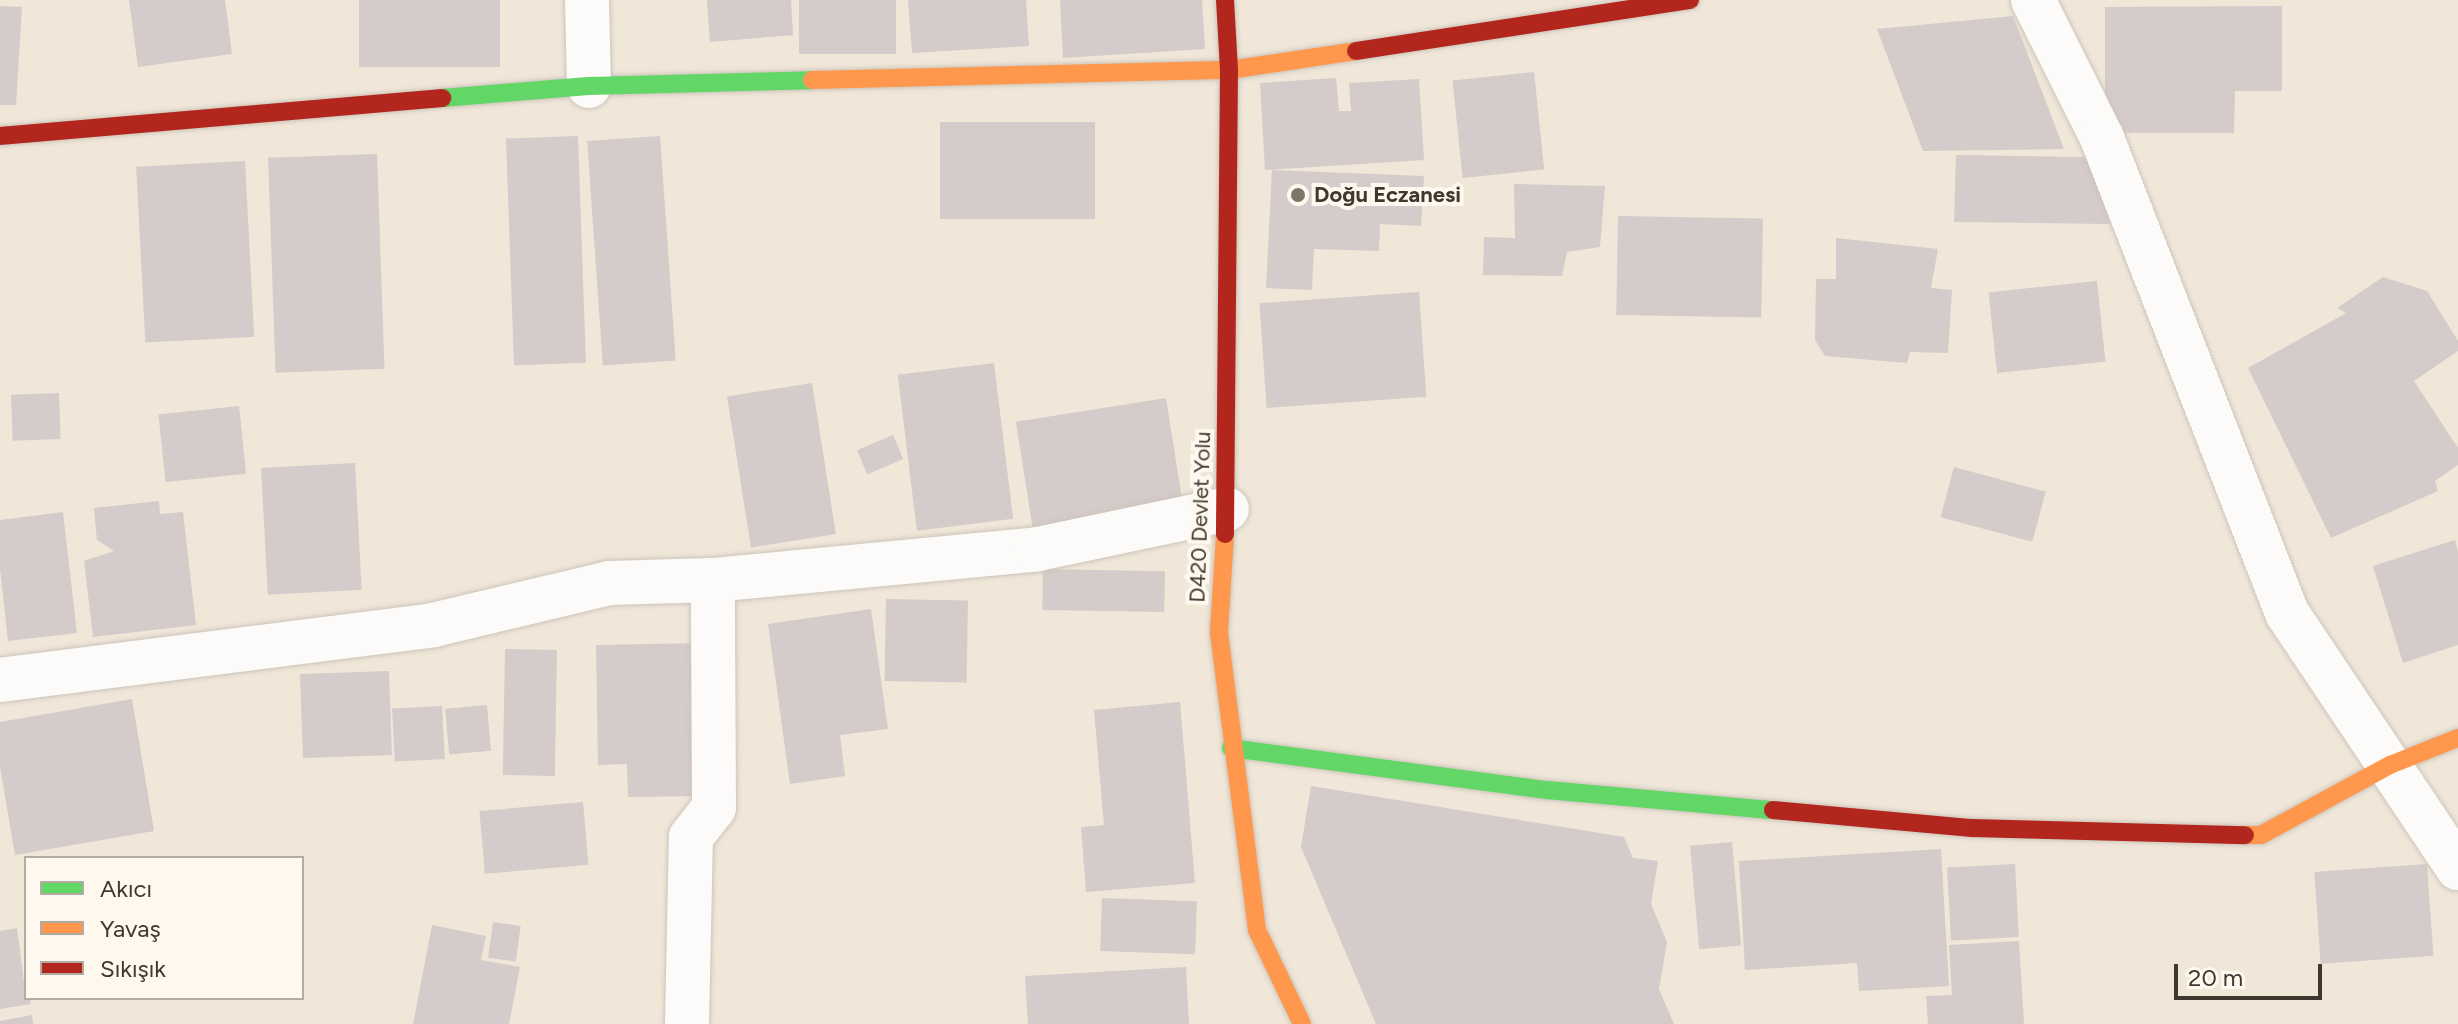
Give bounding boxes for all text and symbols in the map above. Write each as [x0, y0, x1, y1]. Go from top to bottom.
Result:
place label: Doğu Eczanesi [1314, 182, 1461, 208]
marker: Doğu Eczanesi [1289, 186, 1307, 204]
street label: D420 Devlet Yolu [1184, 431, 1216, 603]
legend [24, 856, 304, 1000]
text: Akıcı [100, 874, 152, 903]
text: Yavaş [100, 914, 161, 943]
scale bar [2178, 948, 2326, 998]
text: Sıkışık [100, 954, 166, 983]
text: 20 m [2188, 963, 2243, 992]

